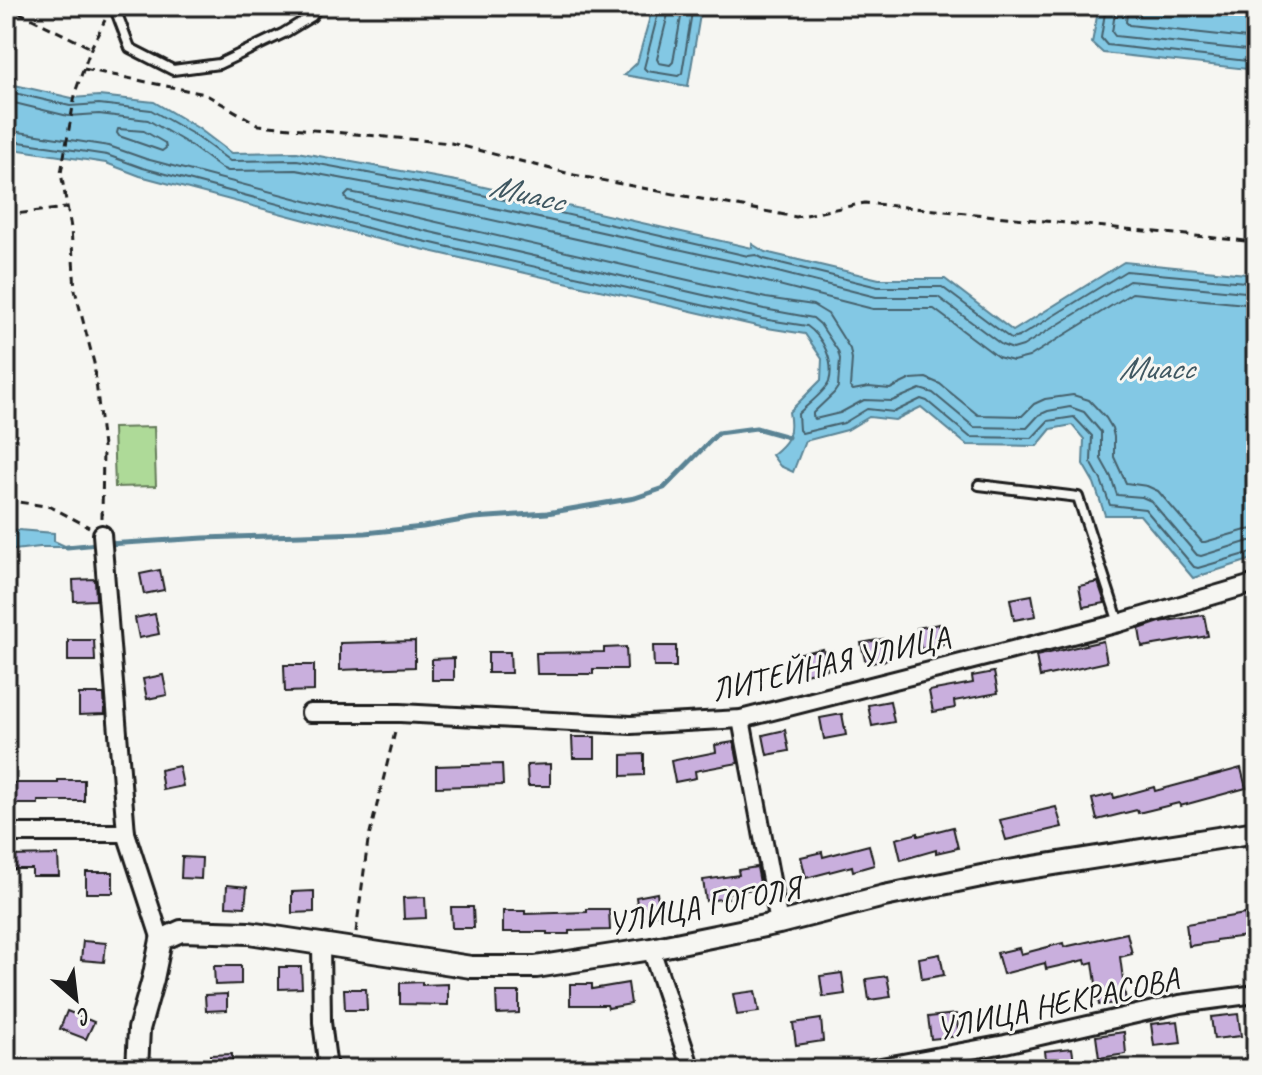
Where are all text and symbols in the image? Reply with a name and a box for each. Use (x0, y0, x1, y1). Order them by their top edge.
water label: Миасс (486, 163, 572, 223)
water label: Миасс (1119, 346, 1197, 389)
street label: ЛИТЕЙНАЯ УЛИЦА (707, 616, 954, 711)
street label: УЛИЦА ГОГОЛЯ (604, 866, 809, 944)
street label: УЛИЦА НЕКРАСОВА (932, 957, 1184, 1049)
north arrow (36, 959, 116, 1039)
text: С (71, 1001, 96, 1032)

